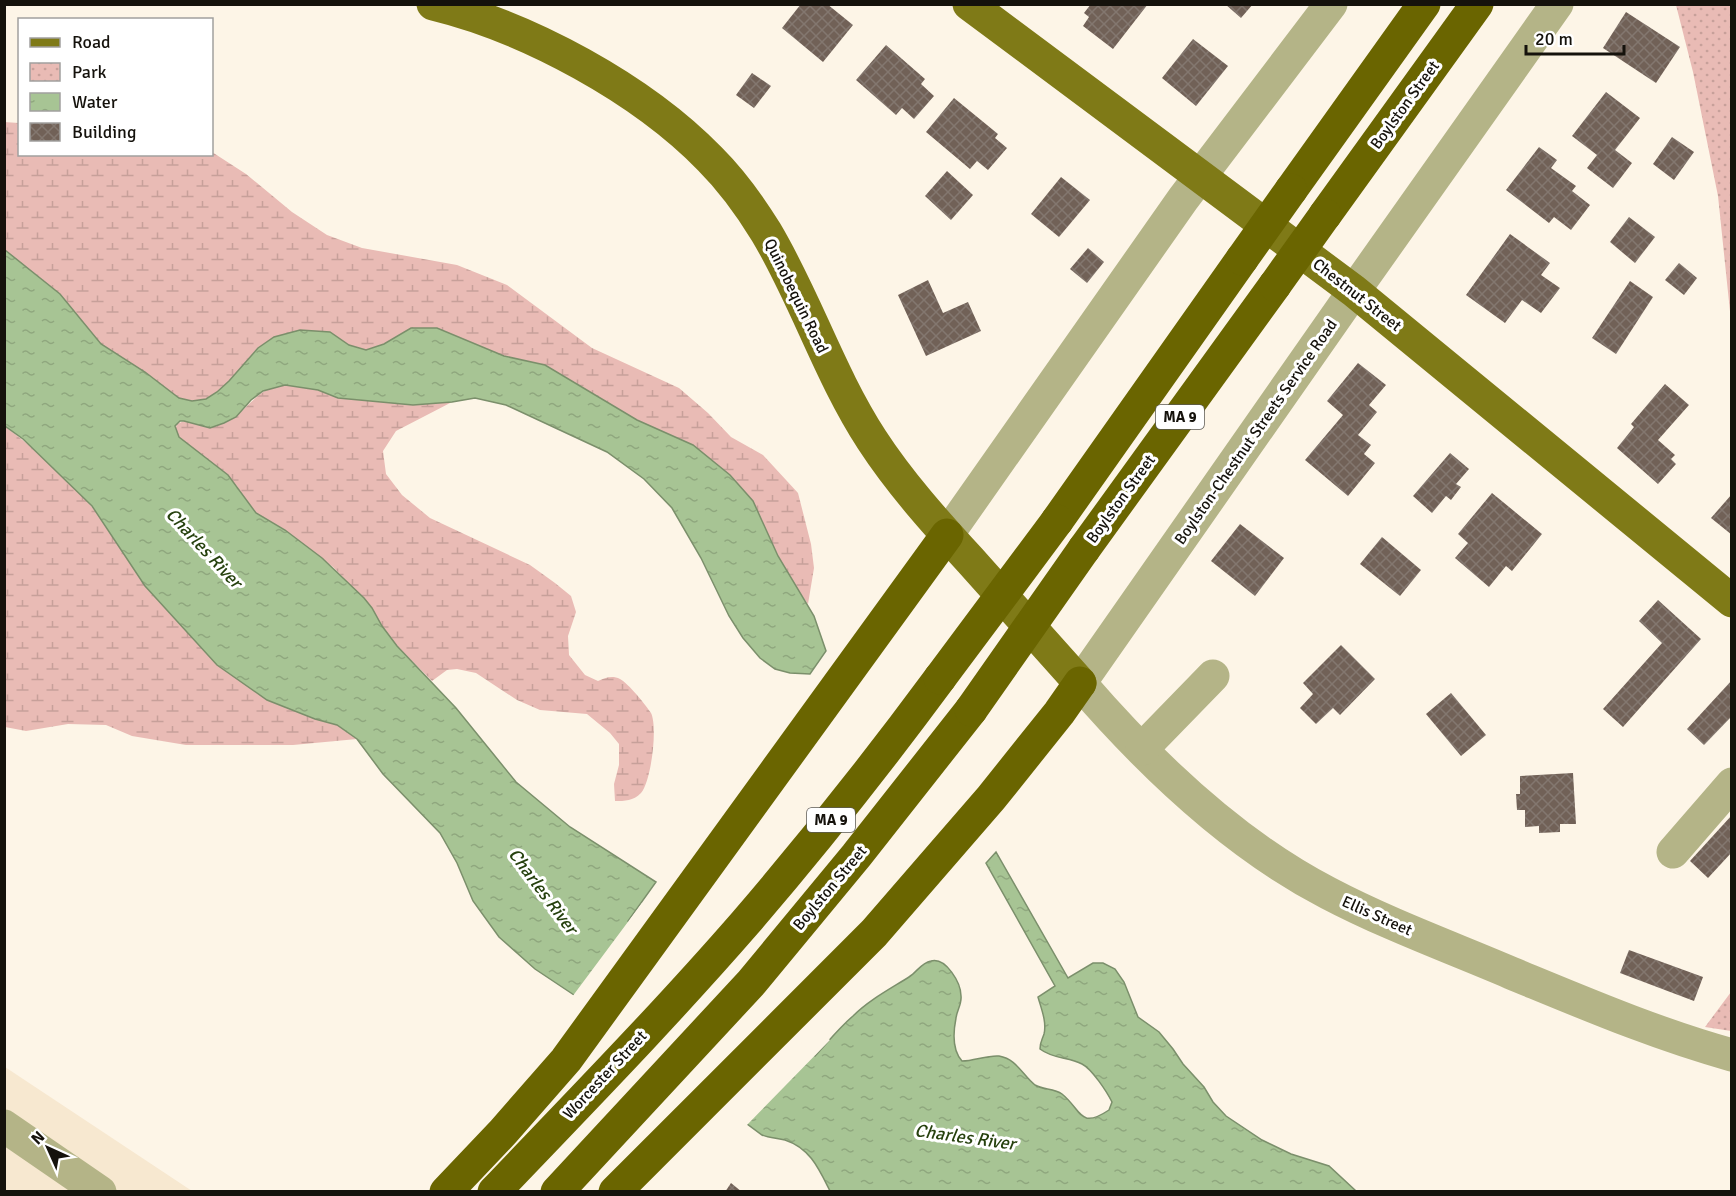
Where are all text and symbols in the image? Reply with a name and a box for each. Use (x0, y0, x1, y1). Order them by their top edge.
legend (18, 18, 213, 156)
scale bar (1526, 18, 1624, 56)
text: 20 m (1535, 28, 1573, 50)
text: Road (72, 31, 111, 53)
street label: Boylston Street (1366, 56, 1444, 153)
text: Park (72, 61, 107, 83)
text: Water (72, 91, 118, 113)
text: Building (72, 121, 136, 143)
street label: Quinobequin Road (760, 235, 832, 357)
street label: Chestnut Street (1309, 254, 1406, 336)
street label: Boylston-Chestnut Streets Service Road (1170, 315, 1342, 549)
road number: MA 9 (1156, 405, 1204, 429)
street label: Boylston Street (1082, 450, 1160, 547)
water label: Charles River (161, 503, 248, 594)
road number: MA 9 (807, 808, 855, 832)
street label: Boylston Street (789, 841, 872, 935)
water label: Charles River (504, 844, 584, 940)
street label: Ellis Street (1339, 892, 1416, 940)
street label: Worcester Street (559, 1026, 651, 1123)
north arrow (18, 1118, 78, 1178)
water label: Charles River (913, 1119, 1019, 1155)
text: N (27, 1127, 49, 1149)

